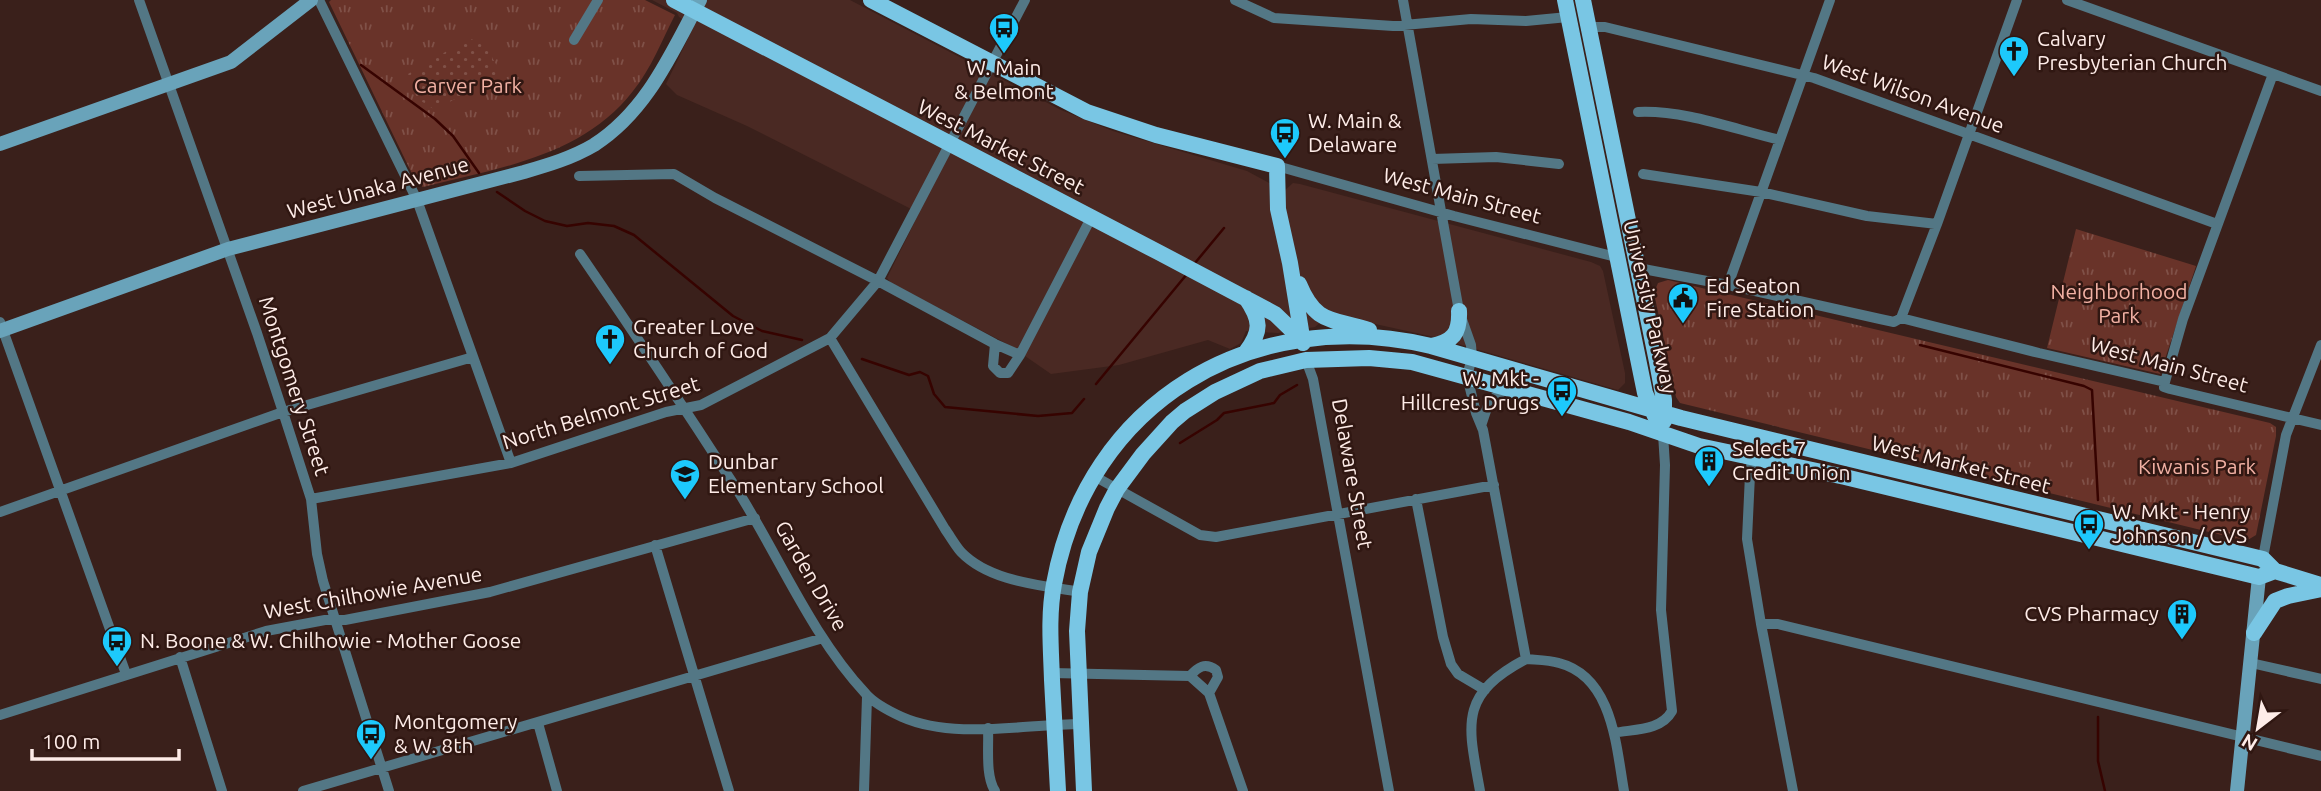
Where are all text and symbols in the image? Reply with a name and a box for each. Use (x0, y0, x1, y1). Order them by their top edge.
bus stop icon: W. Main & Belmont (987, 11, 1021, 55)
place label: Calvary Presbyterian Church (2037, 26, 2228, 74)
church icon: Calvary Presbyterian Church (1997, 34, 2031, 78)
street label: West Wilson Avenue (1819, 49, 2008, 137)
place label: W. Main & Belmont (954, 55, 1054, 103)
park label: Carver Park (414, 73, 523, 97)
street label: West Market Street (914, 94, 1089, 198)
place label: W. Main & Delaware (1308, 108, 1402, 156)
bus stop icon: W. Main & Delaware (1268, 116, 1302, 160)
street label: West Unaka Avenue (284, 151, 471, 223)
street label: West Main Street (1381, 162, 1544, 228)
street label: University Parkway (1619, 218, 1683, 396)
place label: Ed Seaton Fire Station (1706, 273, 1814, 321)
park label: Neighborhood Park (2050, 279, 2188, 327)
public building icon: Ed Seaton Fire Station (1666, 281, 1700, 325)
street label: Montgomery Street (255, 293, 335, 478)
place label: Greater Love Church of God (633, 314, 768, 362)
church icon: Greater Love Church of God (593, 322, 627, 366)
street label: West Main Street (2088, 331, 2251, 397)
place label: W. Mkt - Hillcrest Drugs (1401, 366, 1539, 414)
street label: North Belmont Street (499, 371, 702, 453)
bus stop icon: W. Mkt - Hillcrest Drugs (1545, 374, 1579, 418)
street label: Delaware Street (1328, 397, 1378, 551)
street label: West Market Street (1869, 430, 2053, 498)
place label: Select 7 Credit Union (1732, 436, 1851, 484)
building icon: Select 7 Credit Union (1692, 444, 1726, 488)
place label: Dunbar Elementary School (708, 449, 884, 497)
park label: Kiwanis Park (2138, 454, 2256, 478)
school or university icon: Dunbar Elementary School (668, 457, 702, 501)
place label: W. Mkt - Henry Johnson / CVS (2112, 499, 2250, 547)
bus stop icon: W. Mkt - Henry Johnson / CVS (2072, 507, 2106, 551)
street label: Garden Drive (771, 516, 853, 635)
street label: West Chilhowie Avenue (262, 561, 484, 623)
building icon: CVS Pharmacy (2165, 597, 2199, 641)
place label: CVS Pharmacy (2024, 601, 2159, 625)
bus stop icon: N. Boone & W. Chilhowie - Mother Goose (100, 624, 134, 668)
place label: N. Boone & W. Chilhowie - Mother Goose (140, 628, 521, 652)
north arrow (2223, 693, 2293, 763)
place label: Montgomery & W. 8th (394, 709, 517, 757)
bus stop icon: Montgomery & W. 8th (354, 717, 388, 761)
scale bar (32, 718, 178, 762)
text: 100 m (42, 729, 100, 753)
text: N (2237, 729, 2261, 756)

